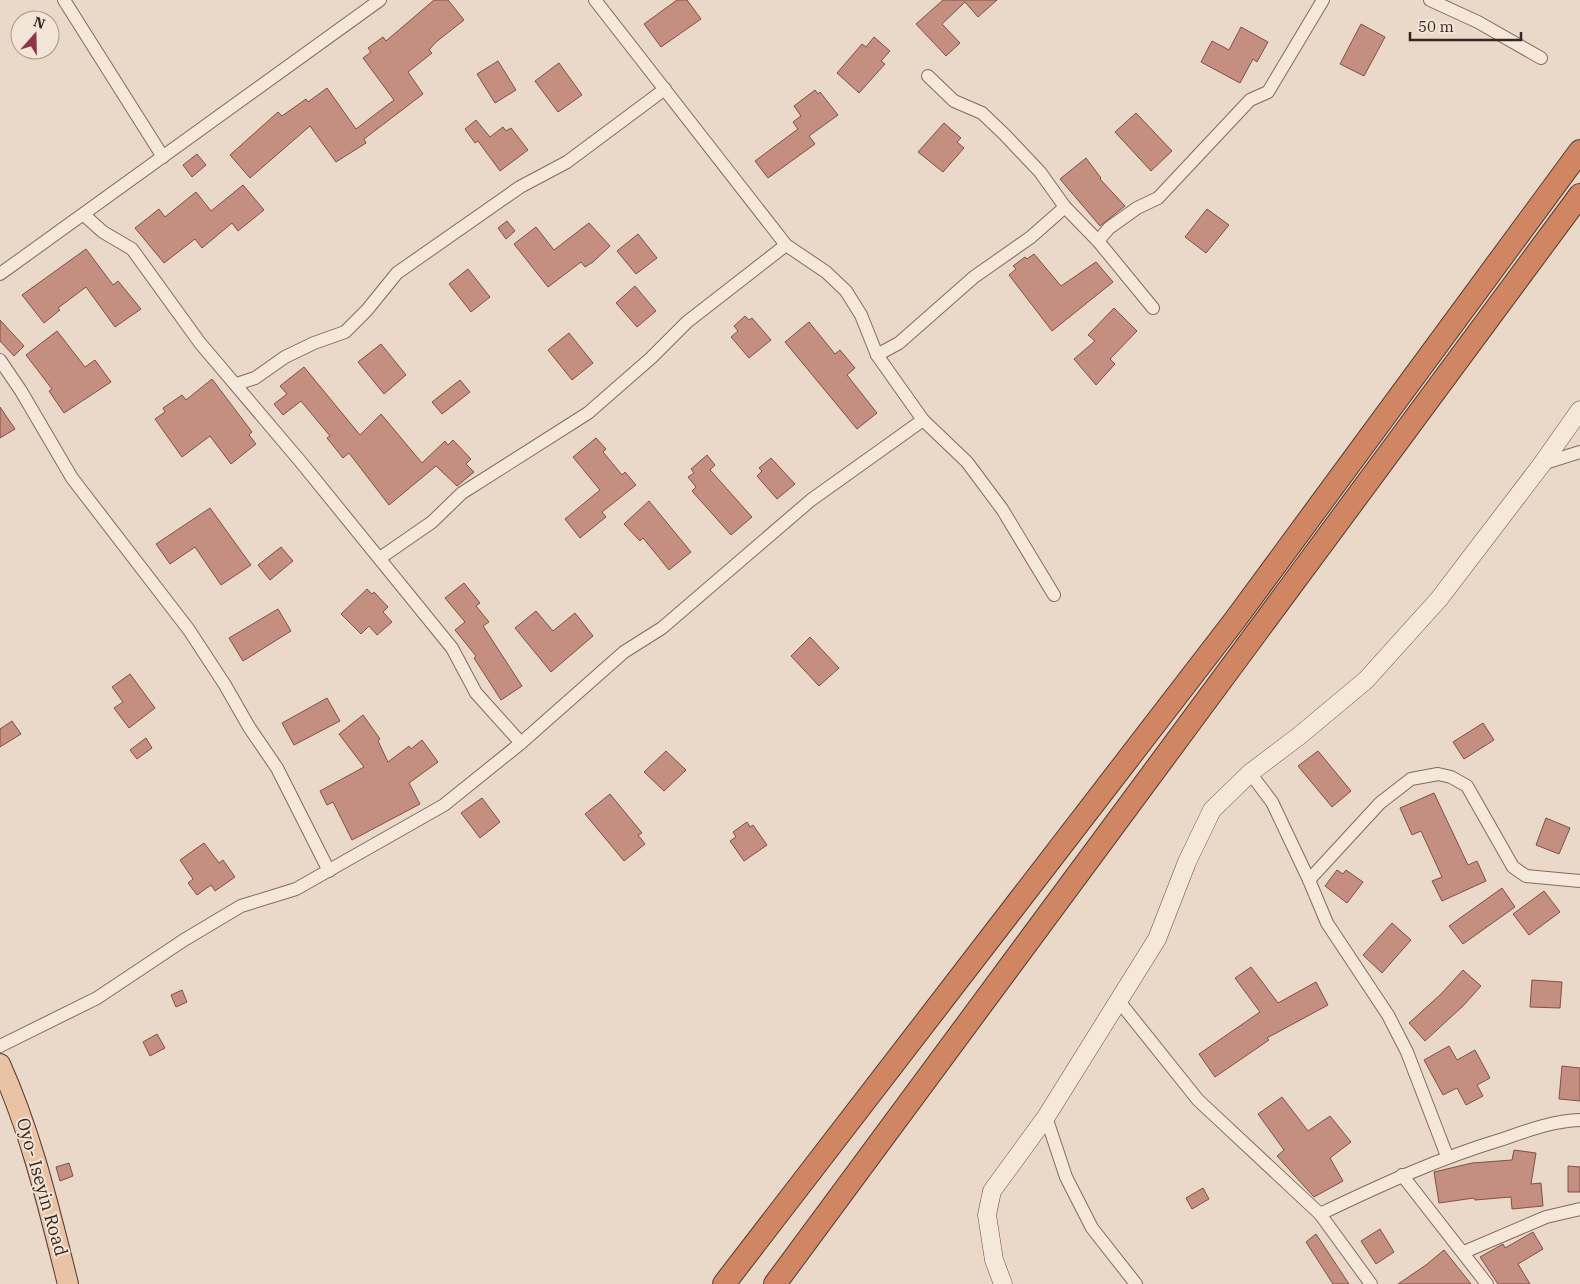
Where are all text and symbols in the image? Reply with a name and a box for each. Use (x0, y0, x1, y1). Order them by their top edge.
north arrow (10, 10, 60, 60)
scale bar (1410, 10, 1521, 42)
text: N (31, 12, 48, 33)
text: 50 m (1418, 17, 1454, 36)
street label: Oyo- Iseyin Road (12, 1115, 73, 1259)

